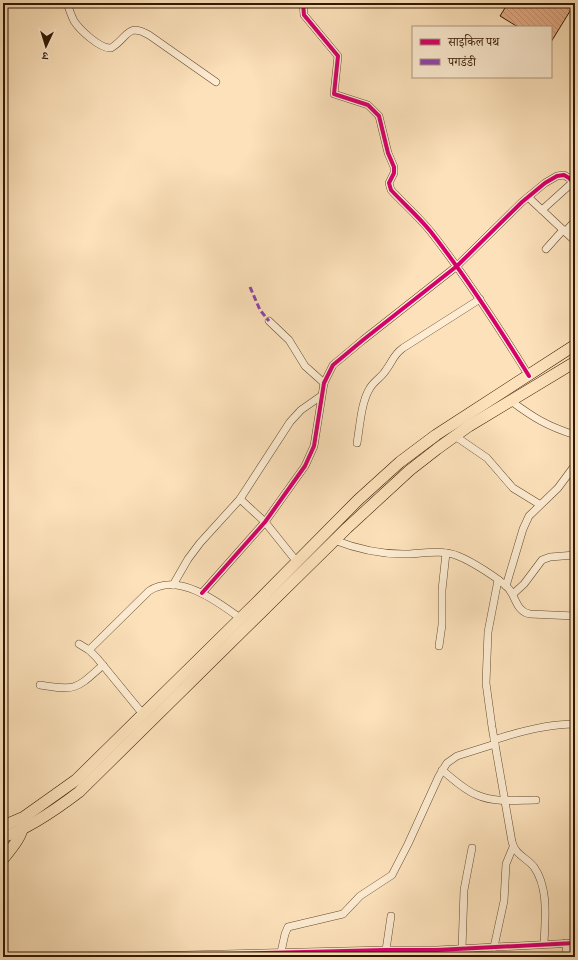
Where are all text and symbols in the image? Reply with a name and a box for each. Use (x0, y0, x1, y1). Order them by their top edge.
north arrow (26, 26, 66, 66)
legend (412, 26, 552, 78)
text: साइकिल पथ (447, 34, 500, 50)
text: उ (41, 49, 50, 63)
text: पगडंडी (447, 54, 477, 70)

